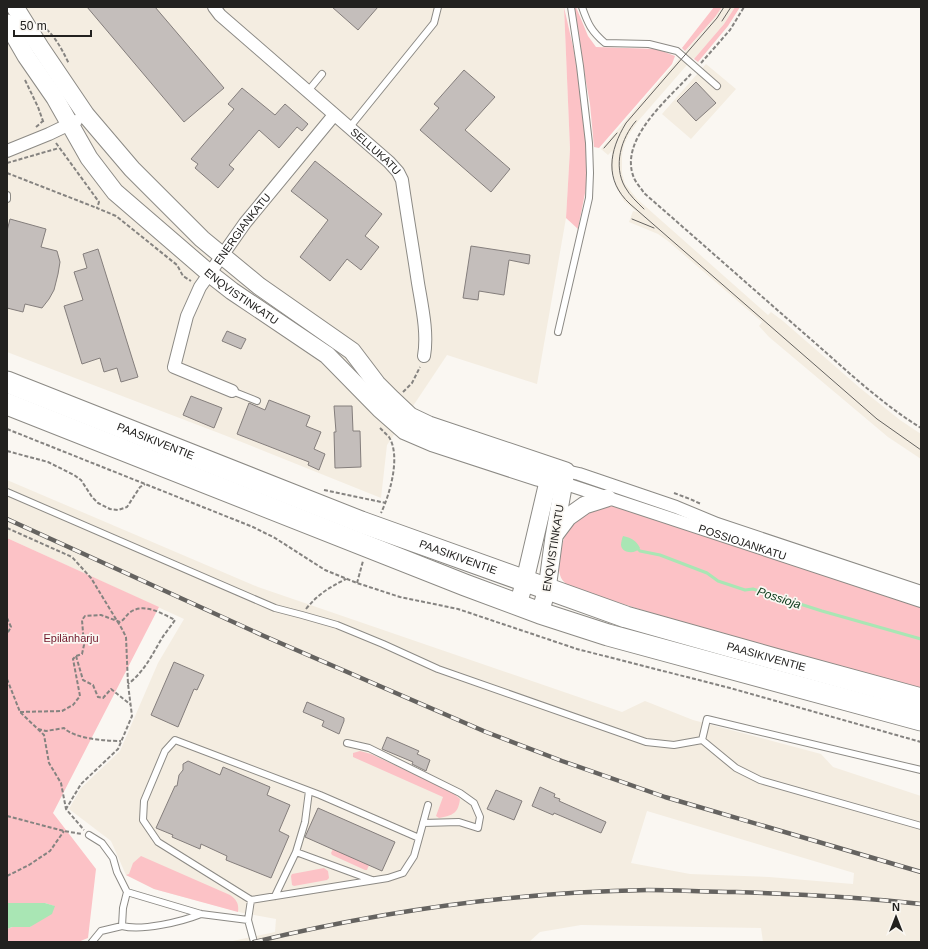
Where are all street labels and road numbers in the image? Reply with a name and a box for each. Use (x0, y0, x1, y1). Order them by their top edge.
street label: SELLUKATU (348, 126, 403, 177)
street label: ENERGIANKATU (212, 191, 273, 267)
street label: ENQVISTINKATU (202, 266, 281, 327)
street label: PAASIKIVENTIE (116, 420, 196, 461)
street label: ENQVISTINKATU (540, 504, 566, 592)
street label: POSSIOJANKATU (697, 522, 788, 562)
street label: PAASIKIVENTIE (418, 537, 499, 576)
street label: PAASIKIVENTIE (725, 640, 807, 673)

